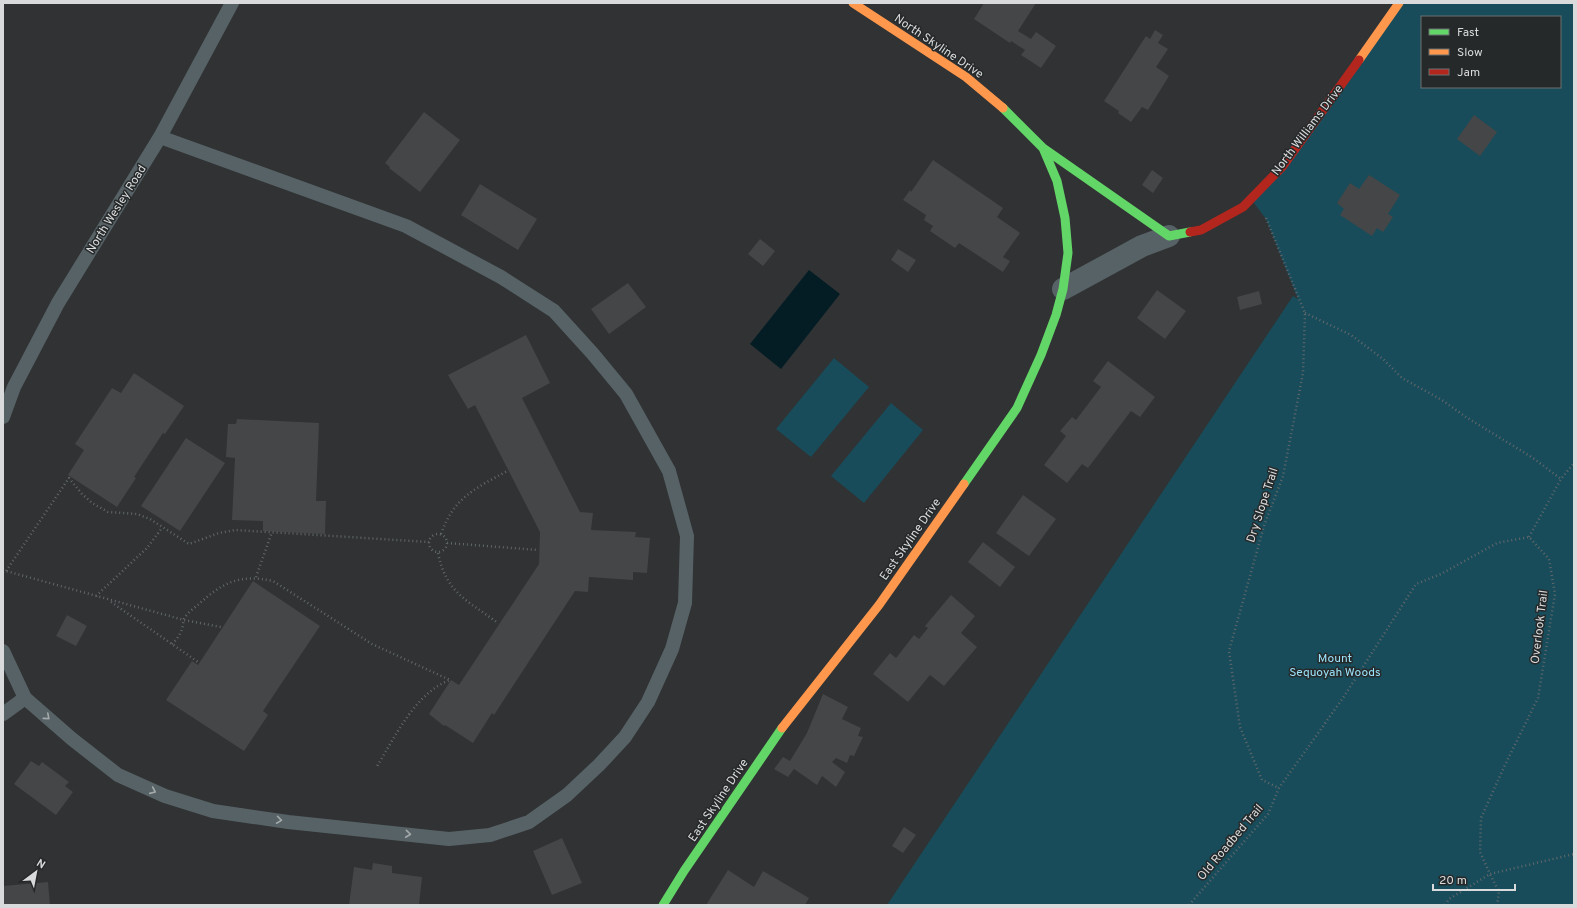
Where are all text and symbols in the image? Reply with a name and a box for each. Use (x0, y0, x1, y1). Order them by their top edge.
street label: North Skyline Drive (891, 11, 986, 83)
legend (1421, 16, 1561, 88)
text: Fast (1457, 25, 1479, 41)
text: Slow (1457, 45, 1483, 61)
text: Jam (1457, 65, 1480, 81)
street label: North Williams Drive (1268, 82, 1347, 179)
street label: North Wesley Road (83, 162, 151, 257)
street label: Dry Slope Trail (1243, 466, 1283, 545)
street label: East Skyline Drive (876, 495, 945, 584)
street label: Overlook Trail (1528, 589, 1552, 665)
park label: Mount Sequoyah Woods (1289, 651, 1381, 681)
one-way arrow (42, 712, 49, 719)
street label: East Skyline Drive (685, 756, 753, 845)
one-way arrow (148, 786, 156, 794)
street label: Old Roadbed Trail (1194, 801, 1267, 884)
one-way arrow (276, 815, 282, 824)
one-way arrow (405, 830, 411, 839)
north arrow (16, 852, 56, 892)
text: N (34, 856, 48, 872)
scale bar (1433, 866, 1515, 892)
text: 20 m (1439, 873, 1467, 889)

